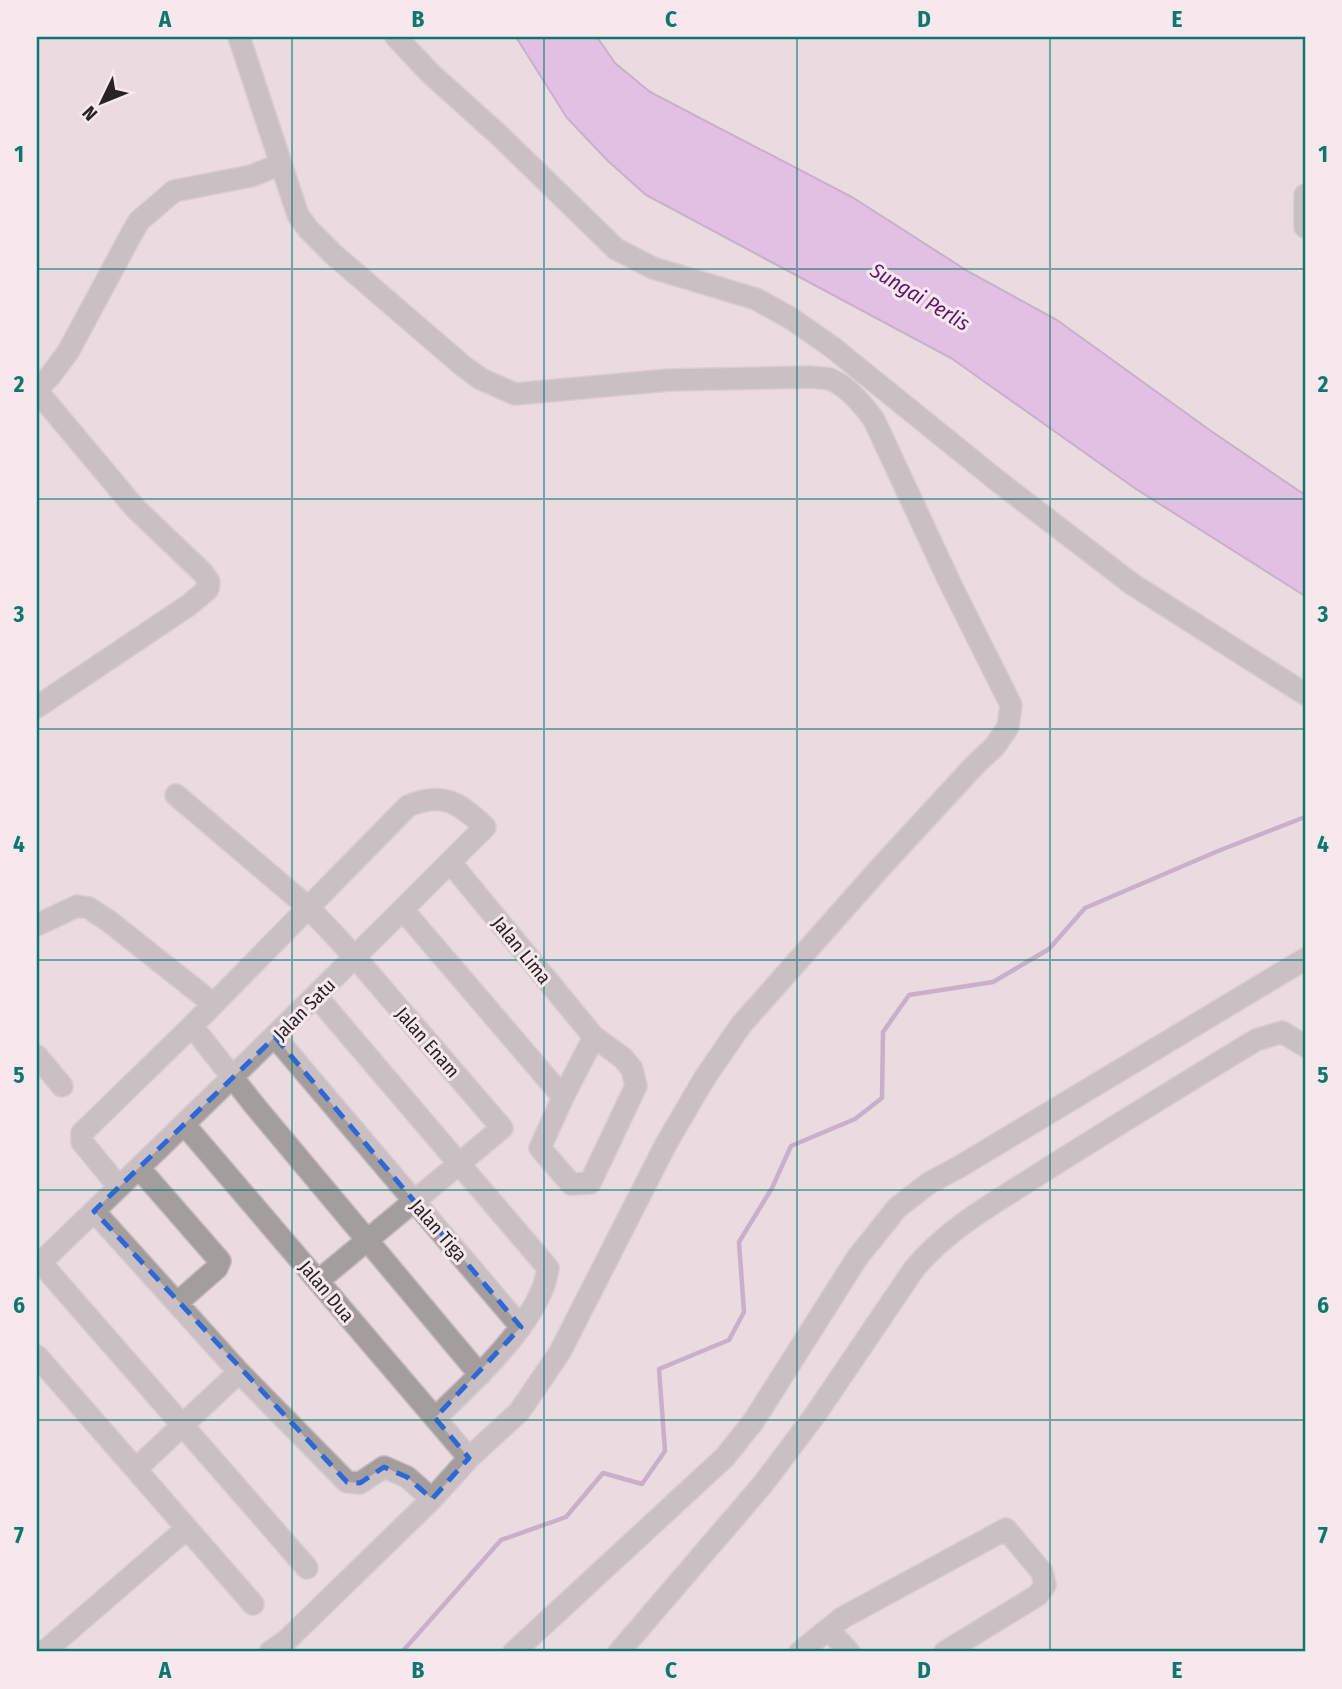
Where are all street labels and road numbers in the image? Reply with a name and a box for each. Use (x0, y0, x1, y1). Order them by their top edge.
street label: Jalan Lima (487, 912, 556, 989)
street label: Jalan Satu (269, 974, 340, 1045)
street label: Jalan Enam (391, 1002, 464, 1082)
street label: Jalan Tiga (406, 1195, 472, 1266)
street label: Jalan Dua (294, 1256, 359, 1327)

